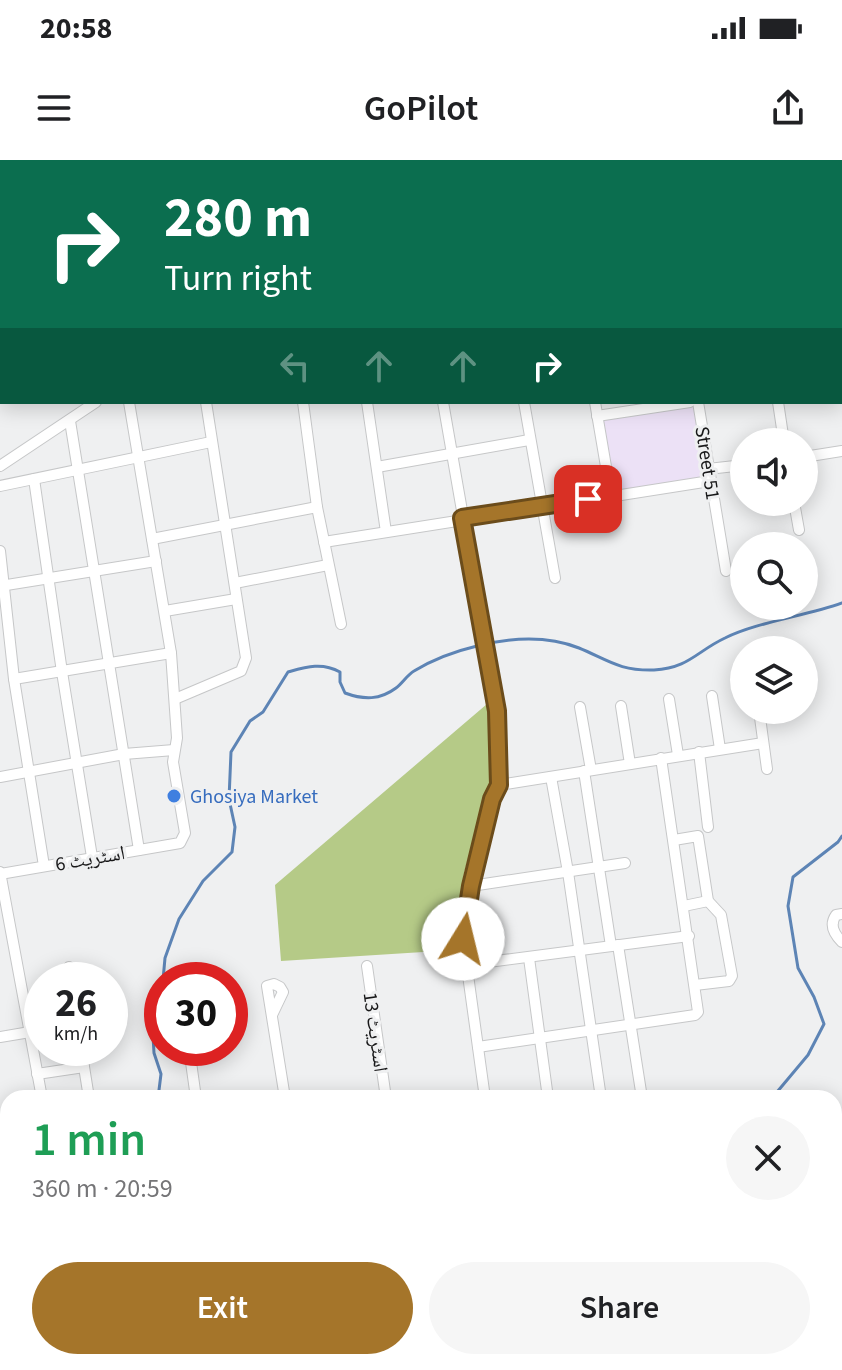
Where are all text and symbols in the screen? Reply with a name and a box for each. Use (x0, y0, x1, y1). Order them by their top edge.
text: 20:58 (40, 7, 112, 50)
text: GoPilot (364, 83, 478, 134)
icon: menu (32, 86, 76, 130)
icon: share (766, 86, 810, 130)
text: 280 m (164, 179, 312, 258)
icon: right (32, 192, 136, 296)
text: Turn right (164, 253, 312, 304)
icon: left (273, 344, 317, 388)
icon: ahead (357, 344, 401, 388)
icon: ahead (441, 344, 485, 388)
icon: right (525, 344, 569, 388)
street label: Street 51 (687, 424, 727, 502)
map controls (730, 428, 818, 724)
button: sound (730, 428, 818, 516)
pin (554, 465, 622, 533)
icon: arrive (566, 477, 610, 521)
button: search (730, 532, 818, 620)
button: layers (730, 636, 818, 724)
place label: Ghosiya Market (190, 783, 318, 811)
marker: Ghosiya Market (165, 787, 183, 805)
street label: اسٹریٹ 6 (53, 839, 127, 879)
position arrow (421, 897, 505, 981)
speed limit sign: 30 (144, 962, 248, 1066)
text: 26 (55, 975, 97, 1032)
street label: اسٹریٹ 13 (356, 990, 394, 1074)
text: km/h (54, 1020, 98, 1048)
text: 1 min (32, 1106, 146, 1174)
button: close (726, 1116, 810, 1200)
text: 360 m · 20:59 (32, 1170, 173, 1207)
button: Exit (32, 1262, 413, 1354)
button: Share (429, 1262, 810, 1354)

